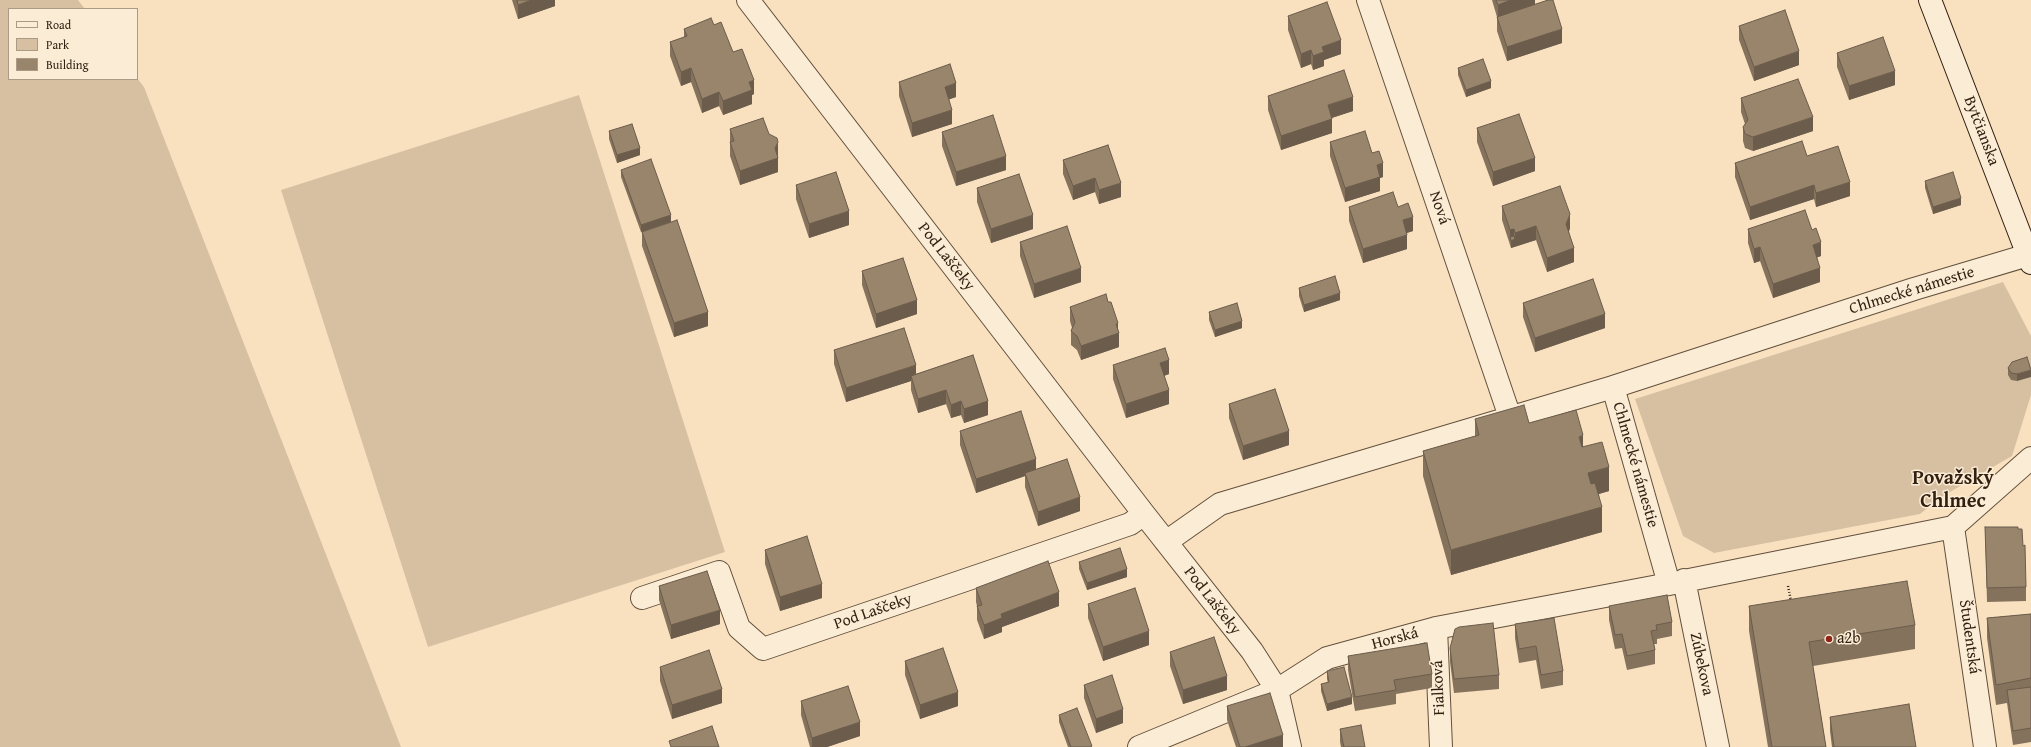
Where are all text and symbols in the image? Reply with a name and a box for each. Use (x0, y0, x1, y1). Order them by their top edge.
legend (8, 8, 138, 80)
text: Road (46, 16, 71, 33)
text: Park (46, 36, 69, 53)
text: Building (46, 56, 89, 73)
street label: Bytčianska (1959, 94, 2003, 168)
street label: Nová (1424, 189, 1454, 227)
street label: Pod Laščeky (913, 219, 979, 295)
street label: Chlmecké námestie (1847, 263, 1977, 319)
street label: Chlmecké námestie (1608, 400, 1662, 530)
district label: Považský Chlmec (1912, 467, 1994, 514)
street label: Pod Laščeky (1179, 563, 1245, 639)
street label: Pod Laščeky (831, 590, 915, 634)
street label: Študentská (1954, 599, 1984, 675)
street label: Horská (1370, 624, 1420, 654)
place label: a2b (1837, 629, 1861, 649)
street label: Zúbekova (1685, 631, 1717, 697)
marker: a2b (1824, 634, 1834, 644)
street label: Fialková (1428, 660, 1450, 716)

